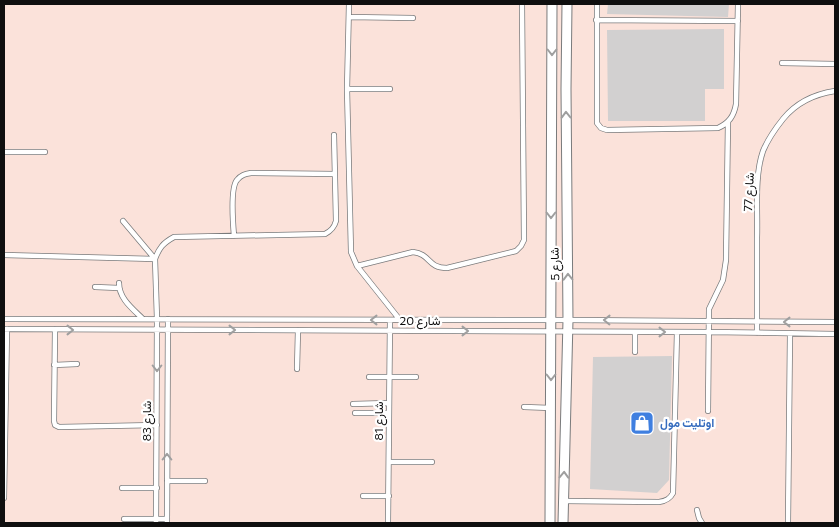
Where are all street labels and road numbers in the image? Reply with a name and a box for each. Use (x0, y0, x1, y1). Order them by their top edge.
street label: شارع 77 (740, 172, 759, 212)
street label: شارع 5 (547, 247, 564, 281)
street label: شارع 20 (400, 313, 440, 330)
street label: شارع 83 (139, 401, 156, 441)
street label: شارع 81 (371, 402, 388, 440)

